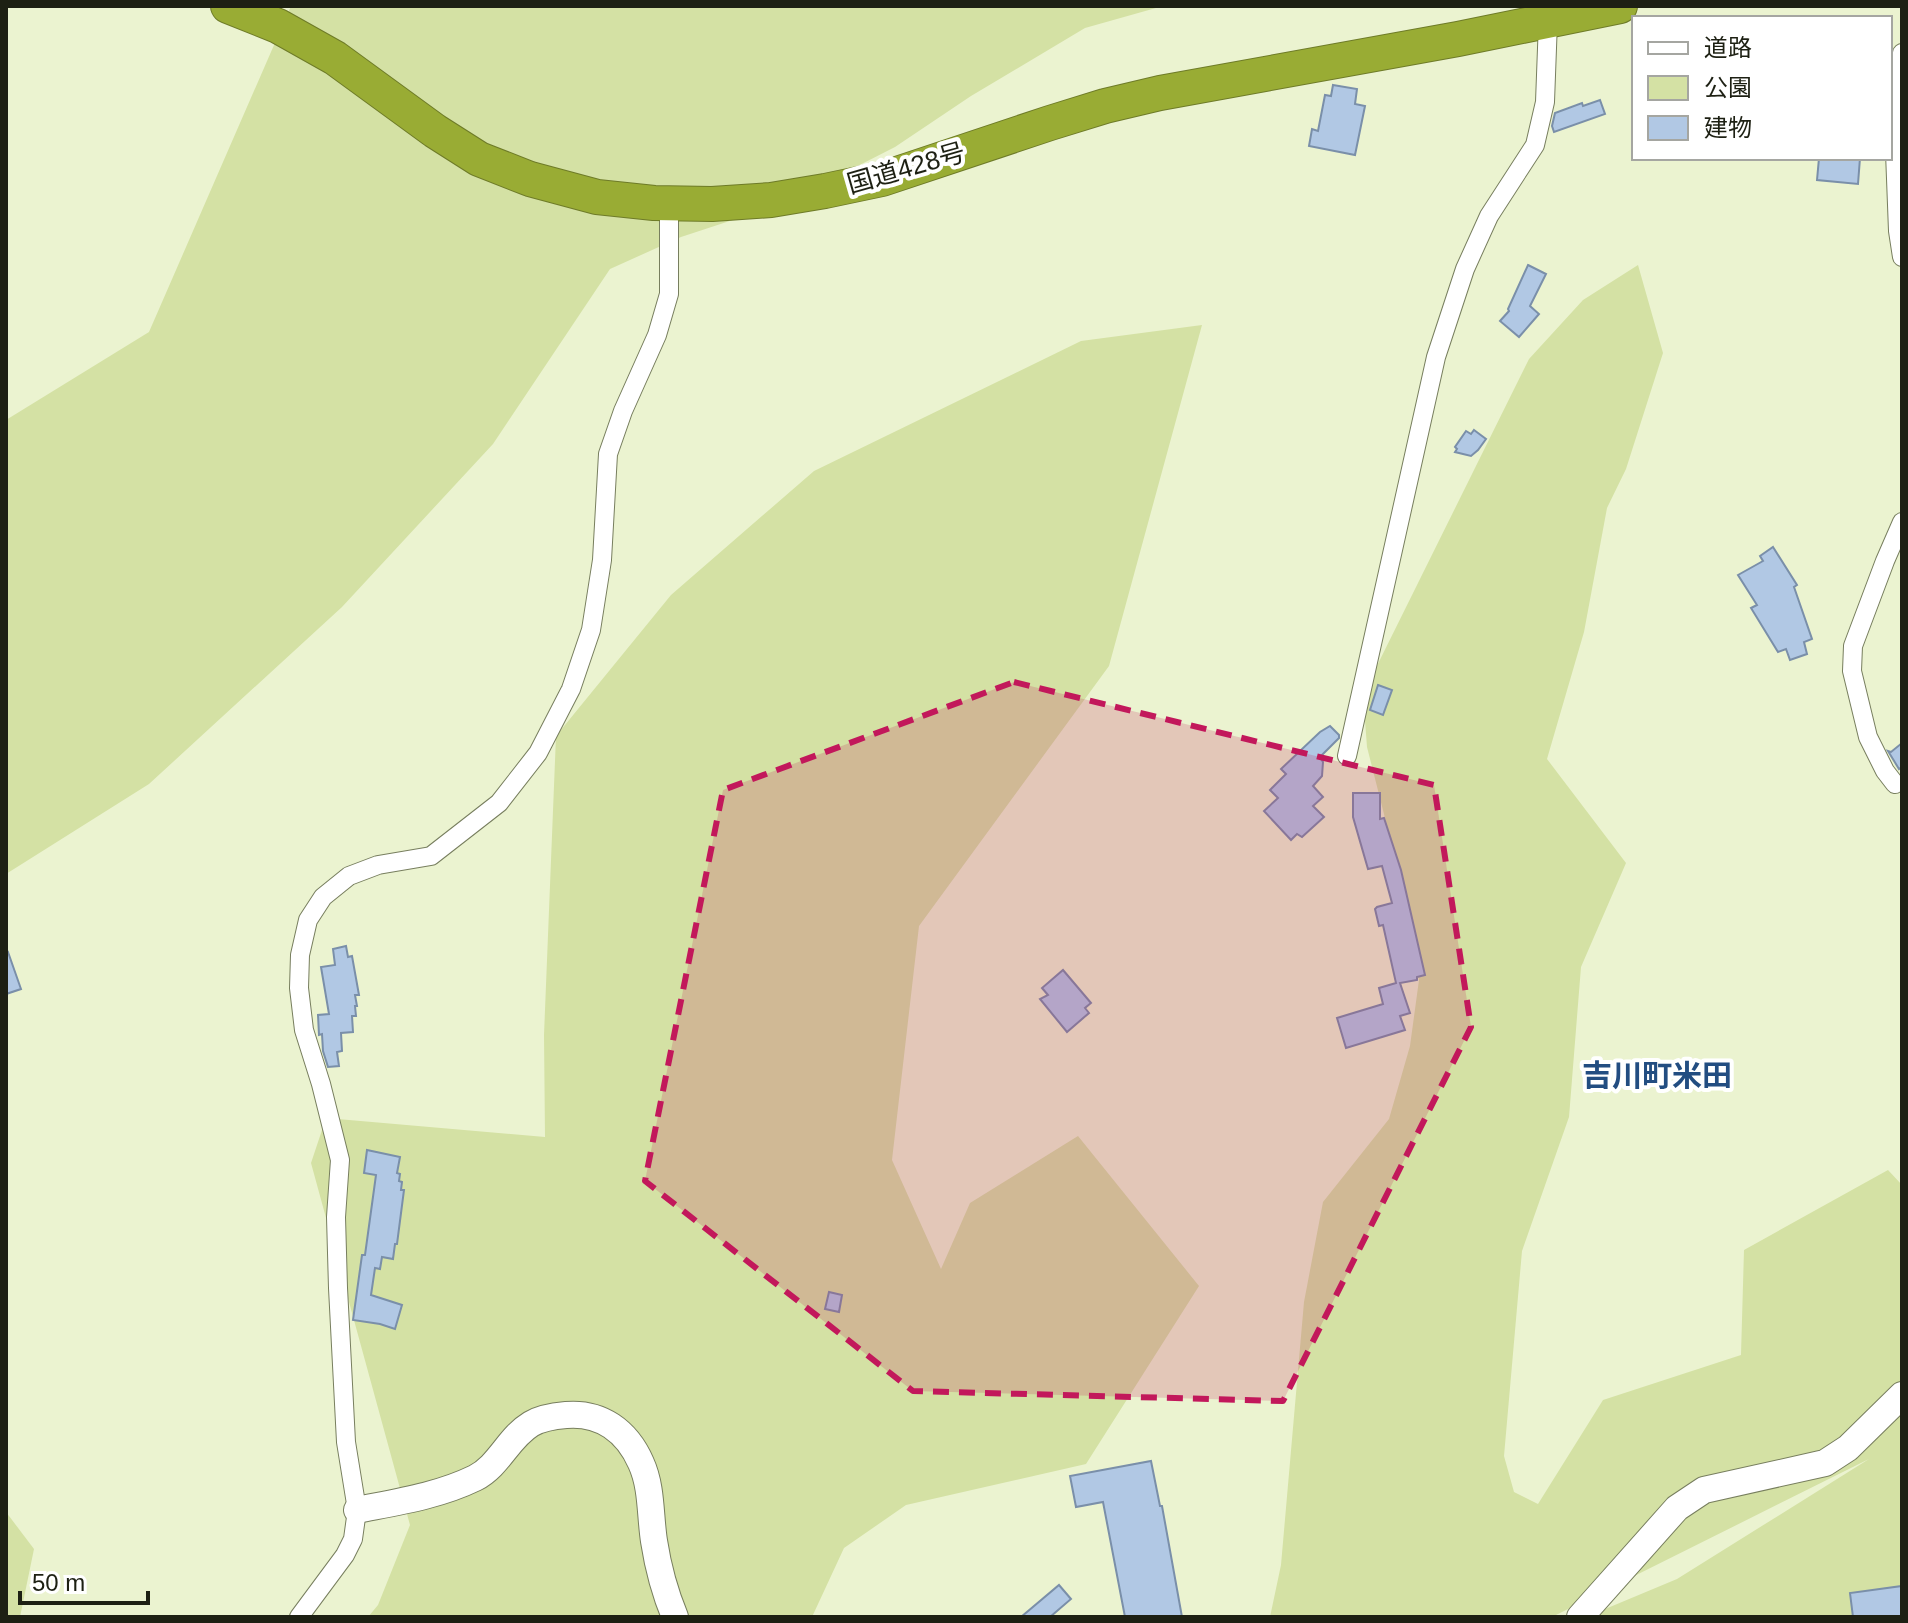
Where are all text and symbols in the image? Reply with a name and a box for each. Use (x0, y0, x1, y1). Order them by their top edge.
legend (1632, 16, 1892, 160)
text: 道路 (1704, 34, 1752, 61)
text: 公園 (1704, 74, 1752, 101)
text: 建物 (1704, 114, 1752, 141)
street label: 国道428号 (844, 137, 968, 199)
district label: 吉川町米田 (1582, 1059, 1732, 1092)
scale bar (20, 1555, 148, 1605)
text: 50 m (32, 1569, 85, 1596)

